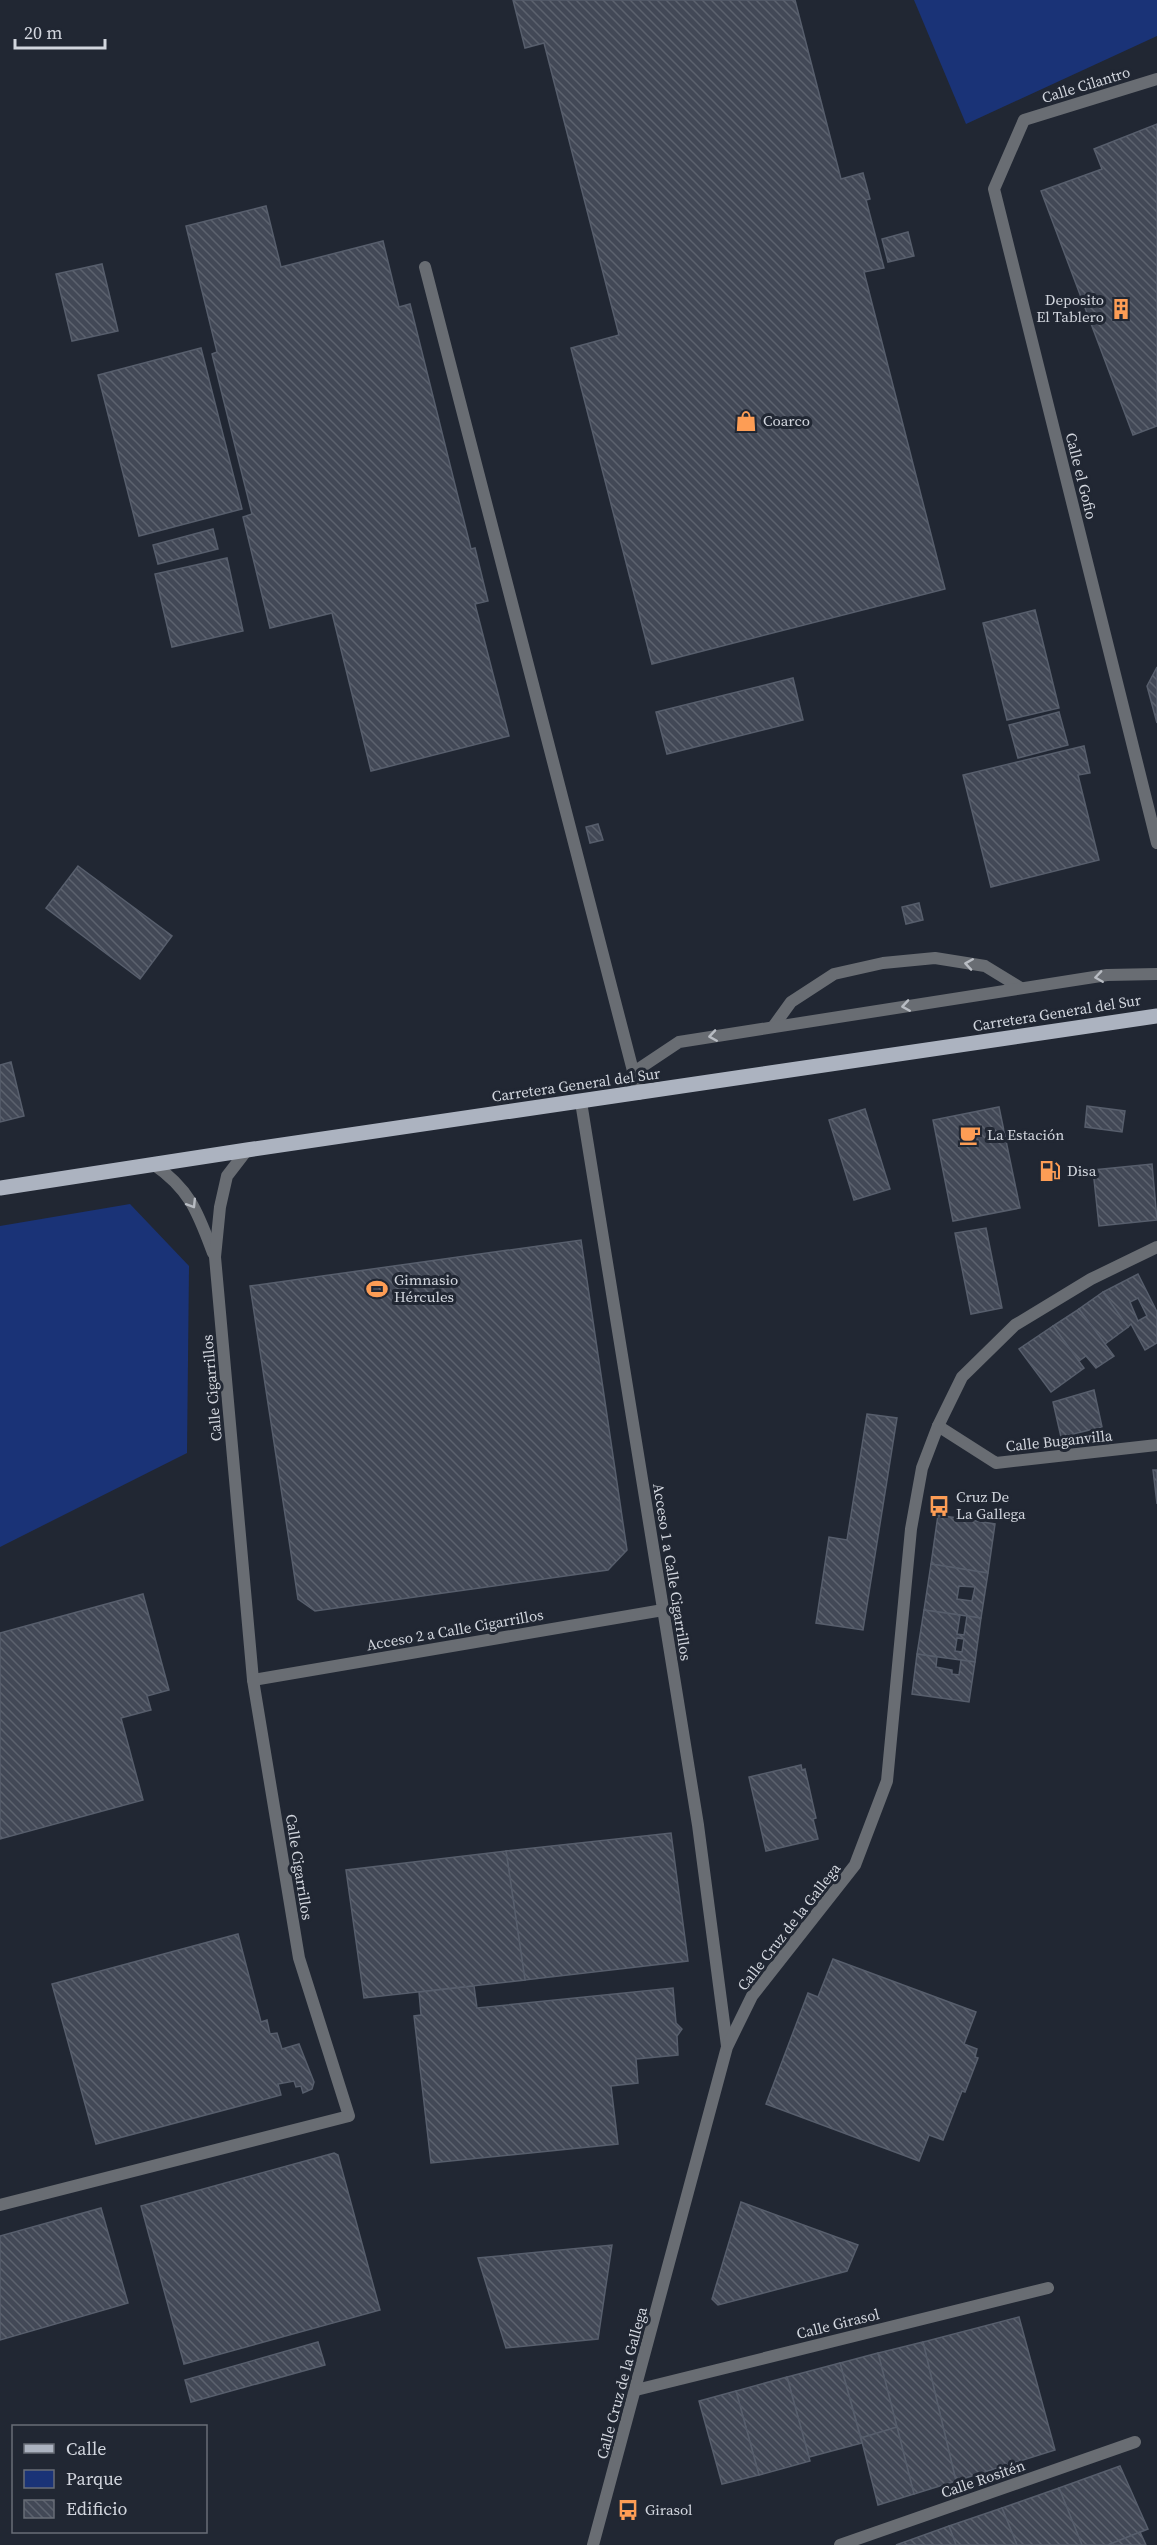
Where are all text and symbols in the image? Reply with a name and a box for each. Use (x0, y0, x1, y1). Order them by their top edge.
scale bar (15, 12, 105, 50)
text: 20 m (24, 20, 62, 45)
street label: Calle Cilantro (1039, 61, 1133, 108)
place label: Deposito El Tablero (1036, 289, 1104, 327)
building icon: Deposito El Tablero (1109, 297, 1133, 321)
shop icon: Coarco (734, 409, 758, 433)
place label: Coarco (763, 410, 810, 431)
street label: Calle el Gofio (1061, 430, 1102, 521)
one-way arrow (965, 958, 974, 970)
one-way arrow (1094, 970, 1103, 982)
street label: Carretera General del Sur (971, 989, 1143, 1036)
one-way arrow (901, 1000, 911, 1012)
one-way arrow (709, 1030, 718, 1042)
street label: Carretera General del Sur (490, 1062, 662, 1107)
cafe icon: La Estación (958, 1123, 982, 1147)
place label: La Estación (987, 1124, 1064, 1145)
fuel station icon: Disa (1038, 1159, 1062, 1183)
place label: Disa (1067, 1160, 1097, 1181)
one-way arrow (185, 1198, 196, 1209)
place label: Gimnasio Hércules (394, 1269, 458, 1307)
sports icon: Gimnasio Hércules (365, 1277, 389, 1301)
street label: Calle Cigarrillos (196, 1334, 227, 1442)
street label: Calle Buganvilla (1005, 1424, 1114, 1457)
street label: Acceso 1 a Calle Cigarrillos (648, 1482, 697, 1662)
place label: Cruz De La Gallega (956, 1486, 1026, 1524)
bus stop icon: Cruz De La Gallega (927, 1494, 951, 1518)
street label: Acceso 2 a Calle Cigarrillos (365, 1604, 545, 1655)
street label: Calle Cigarrillos (281, 1812, 318, 1921)
street label: Calle Cruz de la Gallega (732, 1858, 845, 1995)
street label: Calle Girasol (794, 2303, 882, 2344)
street label: Calle Cruz de la Gallega (591, 2304, 652, 2461)
legend (12, 2425, 207, 2533)
text: Calle (66, 2436, 106, 2461)
street label: Calle Rositén (938, 2454, 1028, 2503)
text: Parque (66, 2466, 123, 2491)
text: Edificio (66, 2496, 127, 2521)
bus stop icon: Girasol (616, 2498, 640, 2522)
place label: Girasol (645, 2499, 693, 2520)

